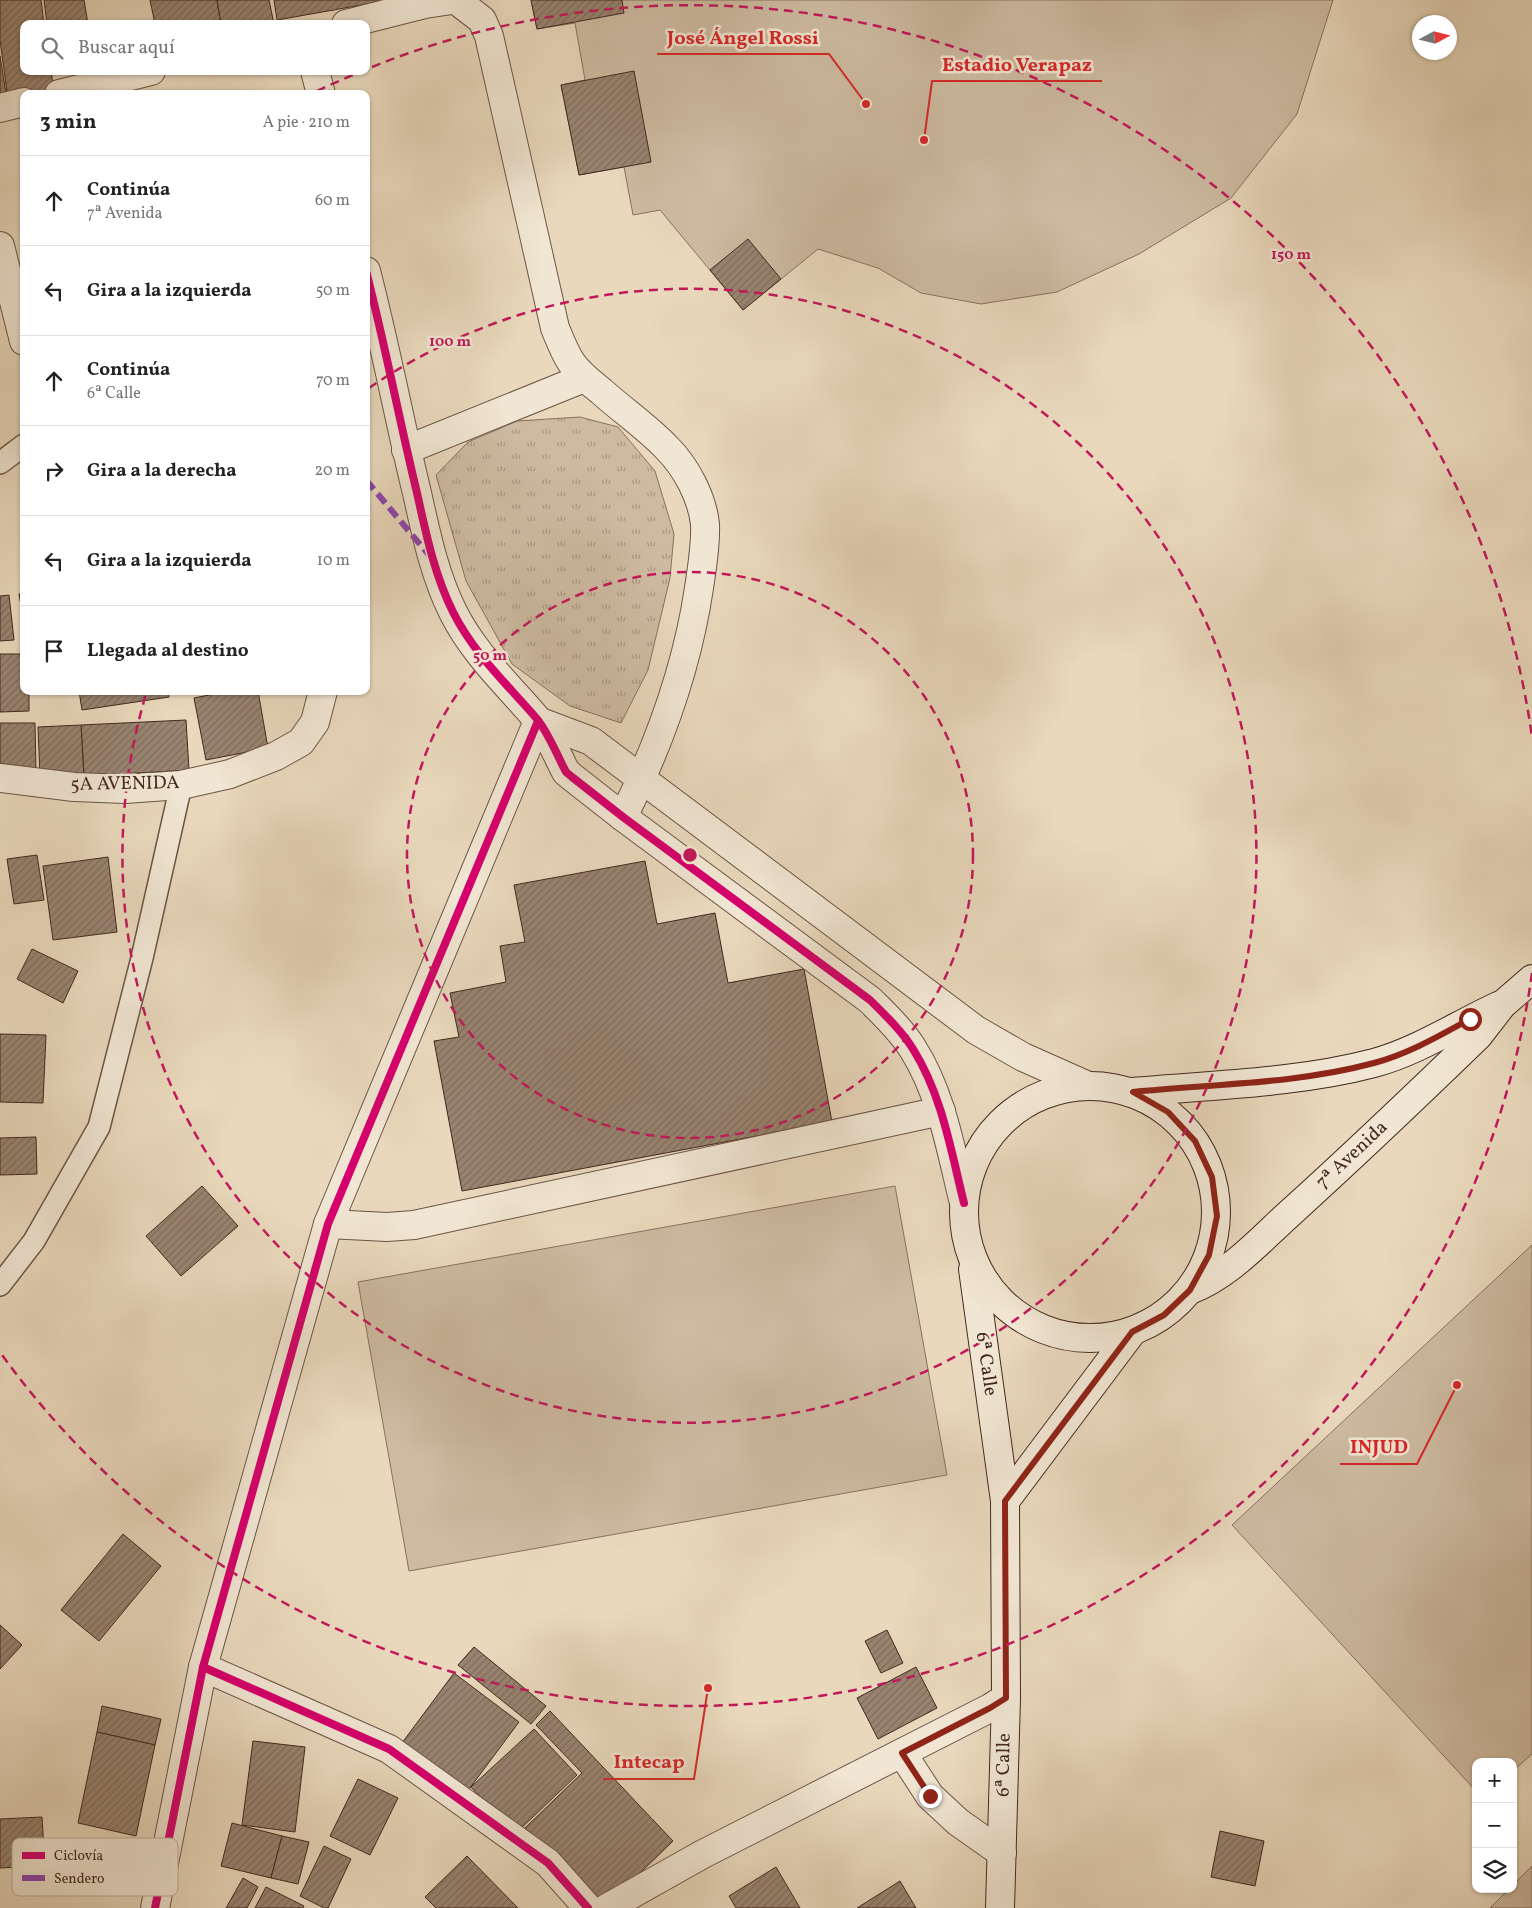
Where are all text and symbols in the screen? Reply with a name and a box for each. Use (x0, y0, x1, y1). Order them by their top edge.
north arrow (1412, 15, 1457, 60)
callout: José Ángel Rossi (657, 19, 829, 54)
search box (20, 20, 370, 75)
text: José Ángel Rossi (666, 25, 819, 53)
icon: search (38, 34, 66, 62)
text: Buscar aquí (78, 35, 175, 61)
callout: Estadio Verapaz (932, 46, 1102, 81)
text: Estadio Verapaz (942, 52, 1092, 80)
text: 3 min (40, 108, 96, 137)
text: A pie · 210 m (263, 112, 350, 134)
text: Continúa (87, 177, 170, 203)
icon: ahead (40, 187, 68, 215)
text: 60 m (315, 190, 350, 212)
text: 7ª Avenida (87, 203, 162, 225)
text: 150 m (1271, 245, 1311, 266)
icon: left (40, 277, 68, 305)
text: Gira a la izquierda (87, 278, 252, 304)
text: 50 m (316, 280, 350, 302)
text: 100 m (429, 332, 472, 353)
text: Continúa (87, 357, 170, 383)
icon: ahead (40, 367, 68, 395)
text: 70 m (316, 370, 350, 392)
text: 6ª Calle (87, 383, 141, 405)
icon: right (40, 457, 68, 485)
text: Gira a la derecha (87, 458, 237, 484)
text: 20 m (315, 460, 350, 482)
icon: left (40, 547, 68, 575)
text: Gira a la izquierda (87, 548, 252, 574)
text: 10 m (317, 550, 350, 572)
icon: arrive (40, 637, 68, 665)
text: Llegada al destino (87, 638, 249, 664)
text: 50 m (473, 646, 507, 667)
street label: 5A AVENIDA (70, 770, 180, 798)
centre of rings (681, 846, 699, 864)
route start (1459, 1008, 1482, 1031)
street label: 7ª Avenida (1310, 1115, 1394, 1195)
street label: 6ª Calle (969, 1331, 1003, 1397)
callout: INJUD (1340, 1429, 1417, 1464)
text: INJUD (1350, 1434, 1408, 1462)
street label: 6ª Calle (990, 1733, 1018, 1797)
callout: Intecap (603, 1744, 694, 1779)
text: Intecap (613, 1749, 685, 1777)
map controls (1472, 1758, 1517, 1893)
button: + (1472, 1758, 1517, 1803)
route end (919, 1785, 942, 1808)
button: − (1472, 1803, 1517, 1848)
legend (12, 1838, 178, 1896)
text: Ciclovía (54, 1847, 103, 1866)
button: layers (1472, 1848, 1517, 1893)
text: Sendero (54, 1870, 105, 1889)

